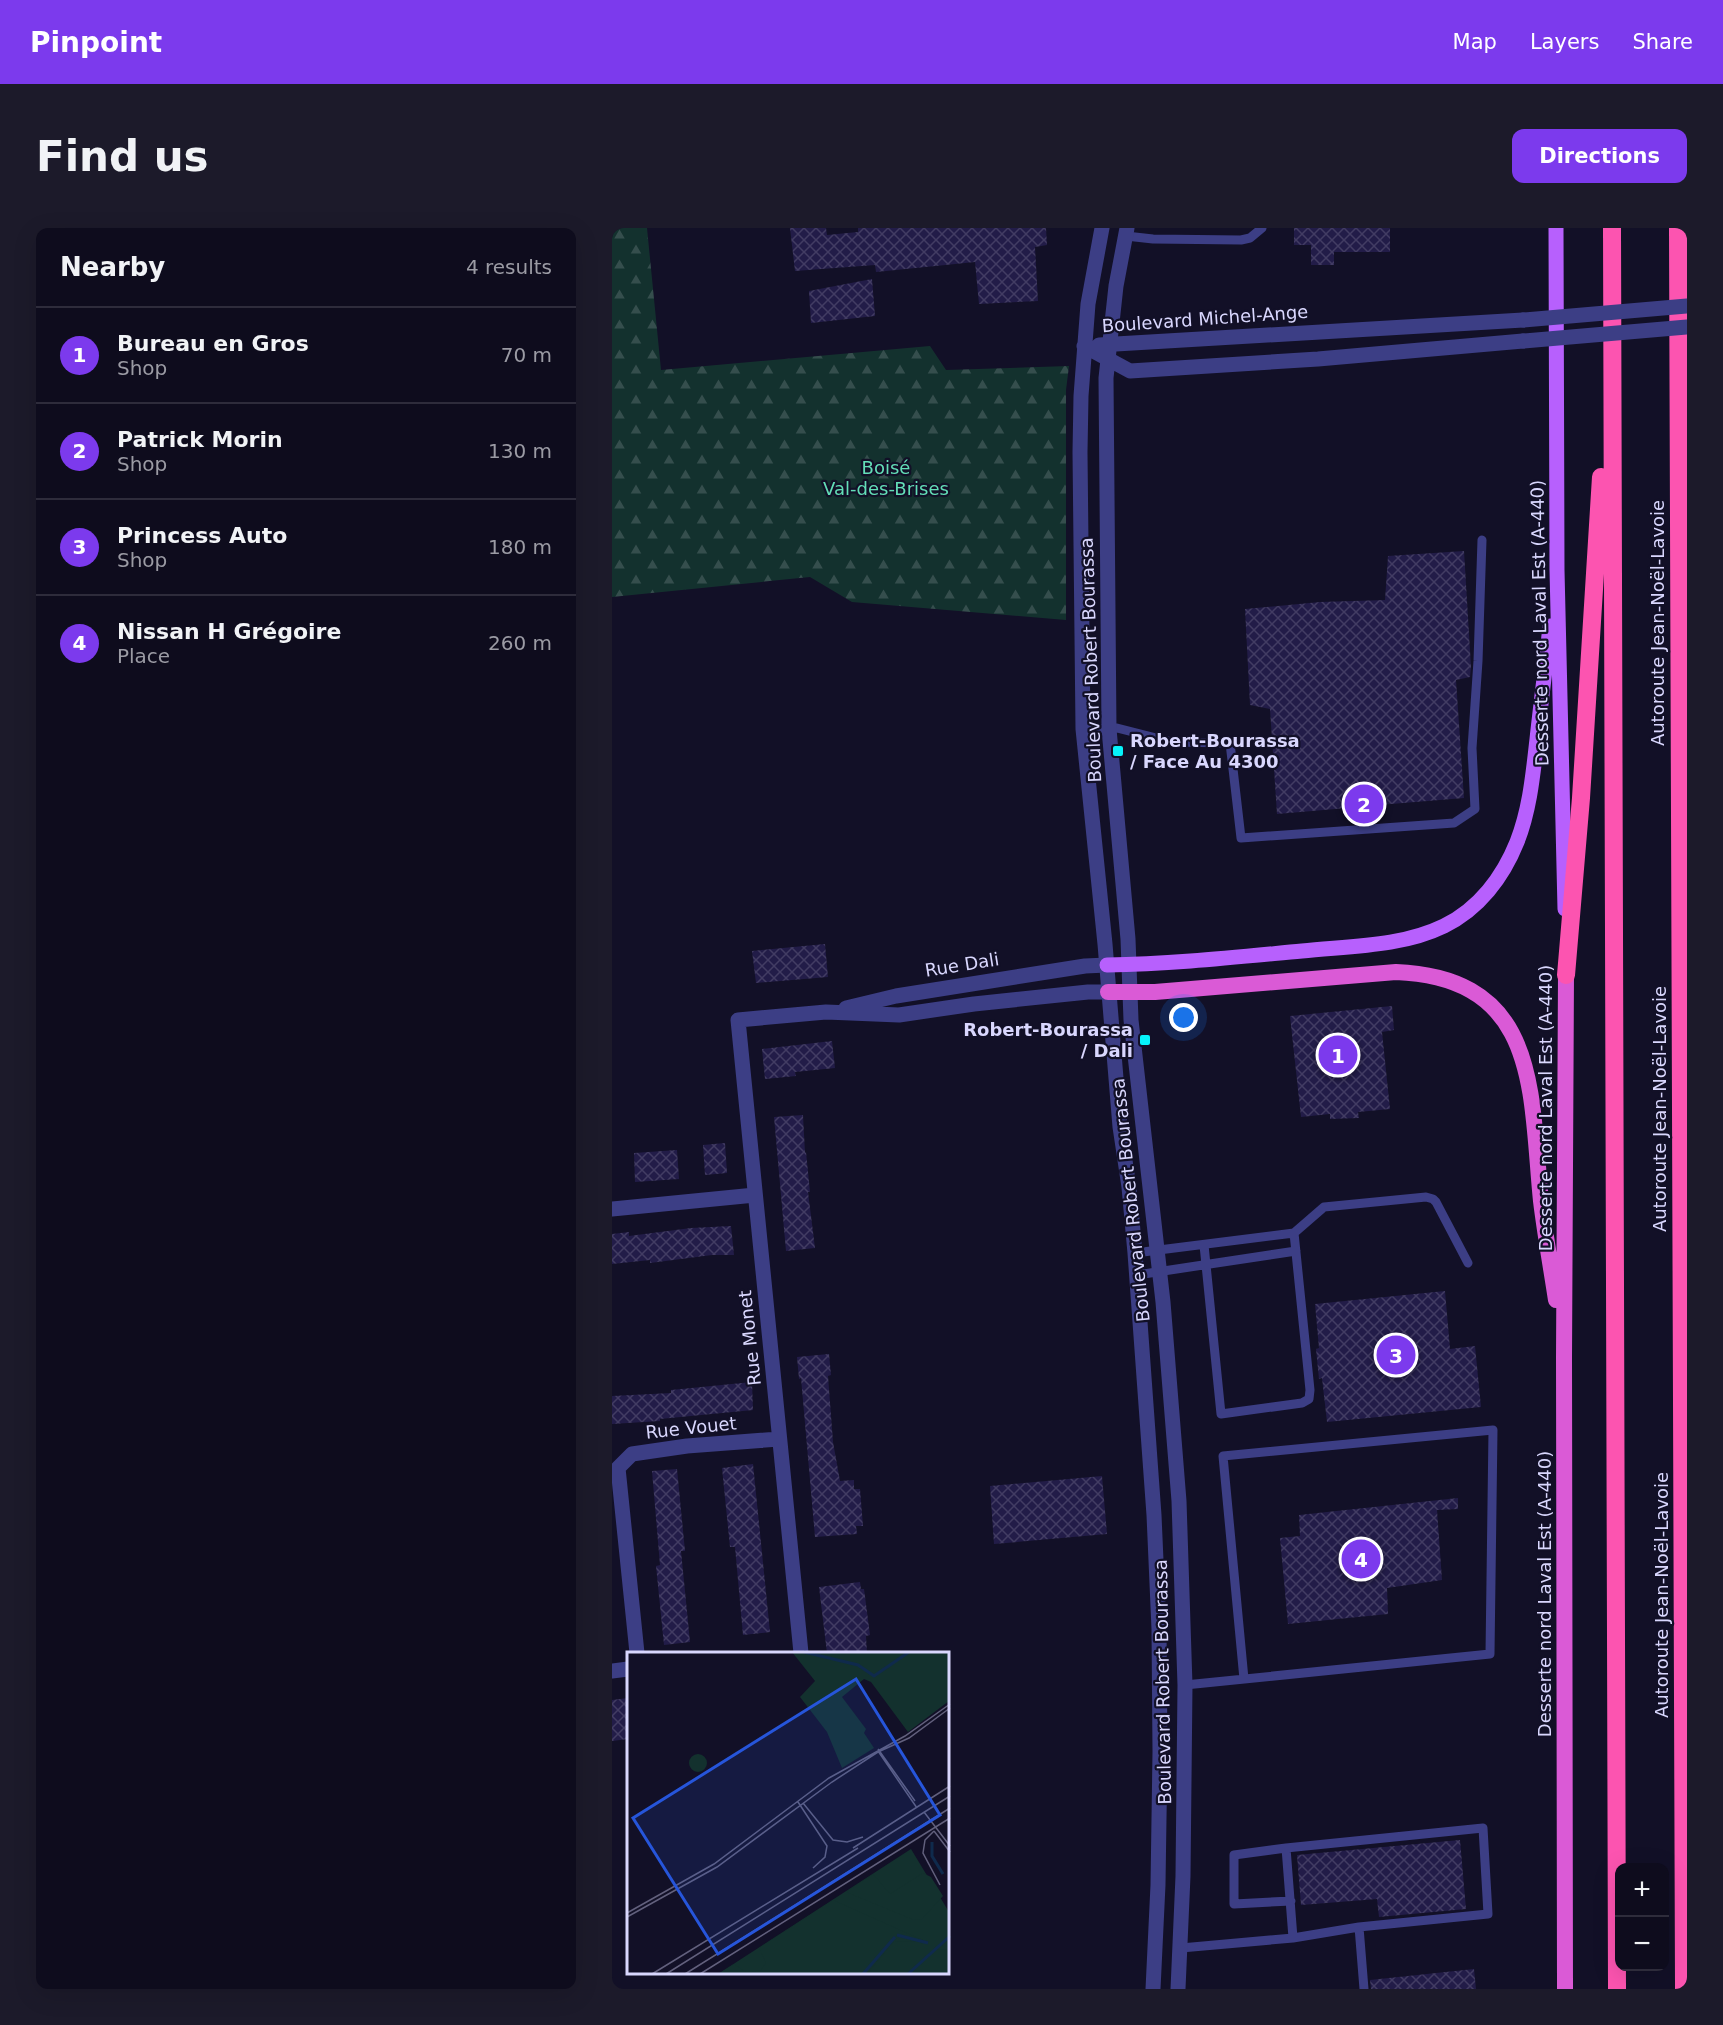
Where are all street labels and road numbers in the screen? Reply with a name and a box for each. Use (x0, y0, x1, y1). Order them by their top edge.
street label: Boulevard Michel-Ange (1101, 301, 1309, 336)
street label: Desserte nord Laval Est (A-440) (1527, 480, 1552, 766)
street label: Autoroute Jean-Noël-Lavoie (1647, 500, 1668, 746)
street label: Boulevard Robert Bourassa (1076, 537, 1105, 783)
street label: Rue Dali (923, 948, 1001, 981)
street label: Desserte nord Laval Est (A-440) (1535, 965, 1556, 1251)
street label: Autoroute Jean-Noël-Lavoie (1649, 986, 1670, 1232)
street label: Boulevard Robert Bourassa (1107, 1077, 1154, 1323)
street label: Rue Monet (734, 1289, 765, 1387)
street label: Rue Vouet (644, 1412, 737, 1443)
street label: Desserte nord Laval Est (A-440) (1534, 1451, 1555, 1737)
street label: Autoroute Jean-Noël-Lavoie (1651, 1472, 1672, 1718)
street label: Boulevard Robert Bourassa (1150, 1559, 1175, 1805)

